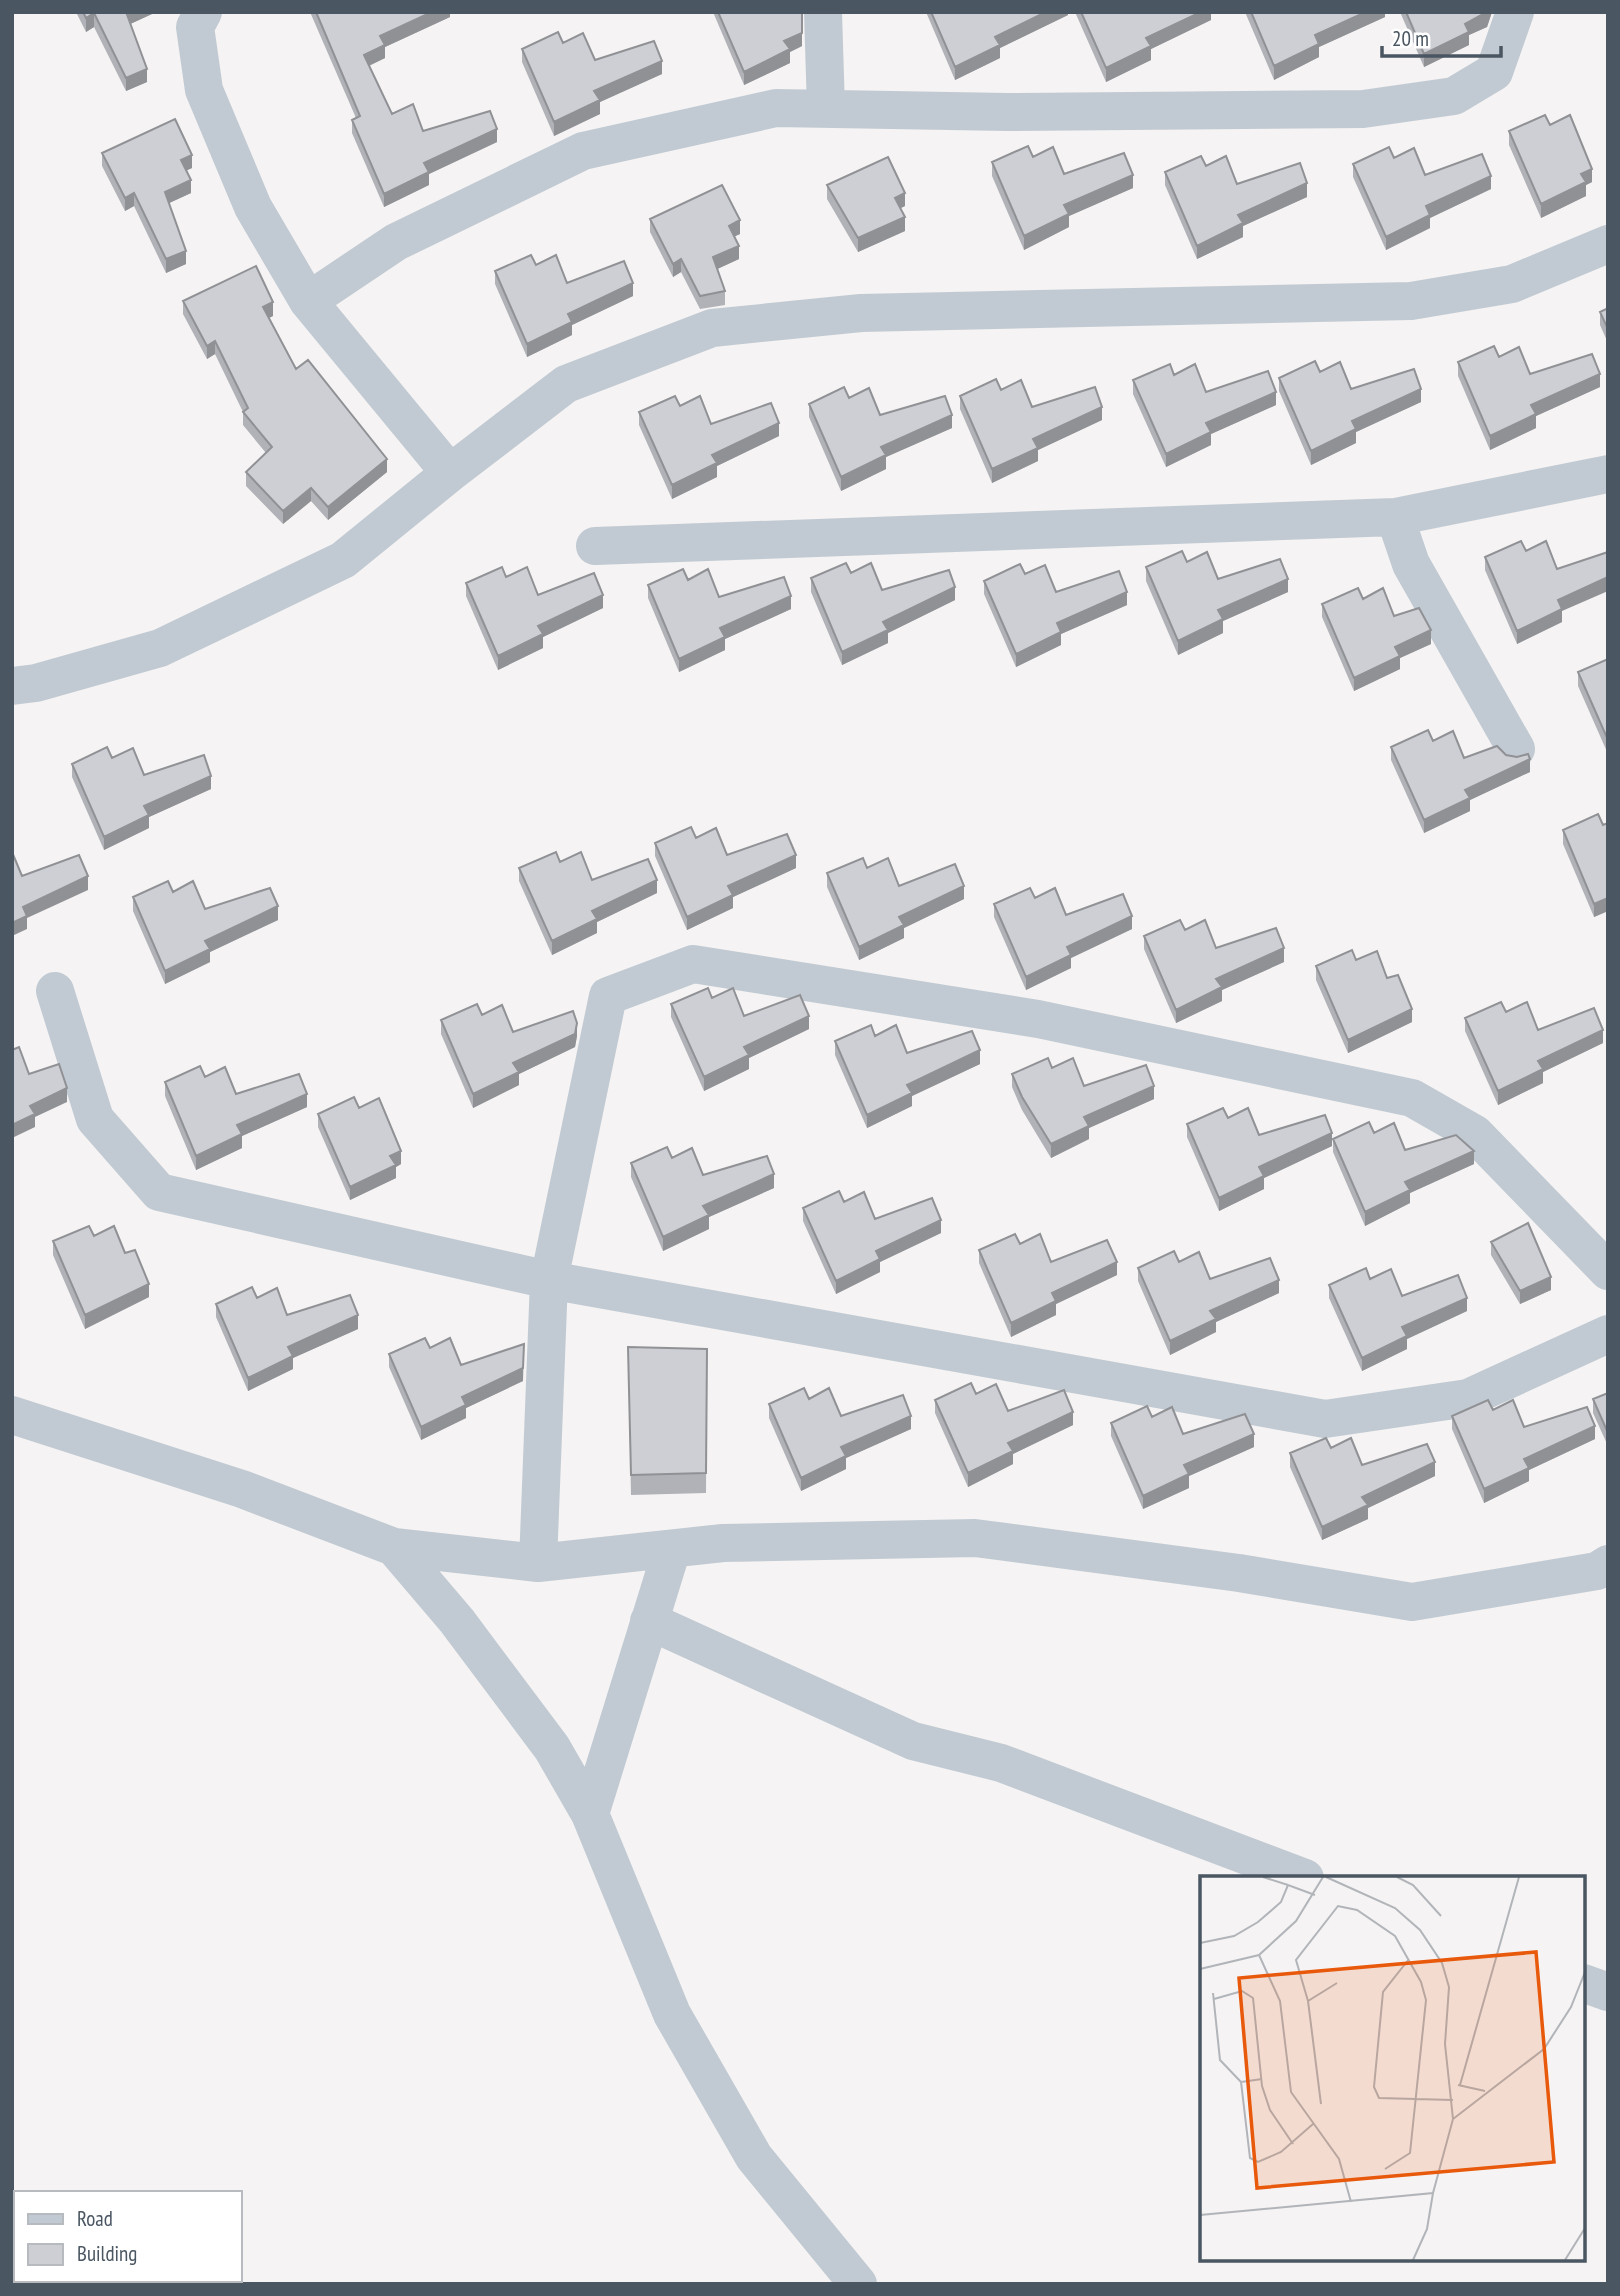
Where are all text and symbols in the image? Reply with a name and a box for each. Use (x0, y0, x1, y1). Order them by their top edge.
scale bar (1382, 14, 1501, 58)
text: 20 m (1392, 25, 1429, 52)
inset map (1200, 1876, 1585, 2261)
legend (14, 2191, 242, 2282)
text: Road (77, 2205, 113, 2232)
text: Building (77, 2240, 137, 2267)

